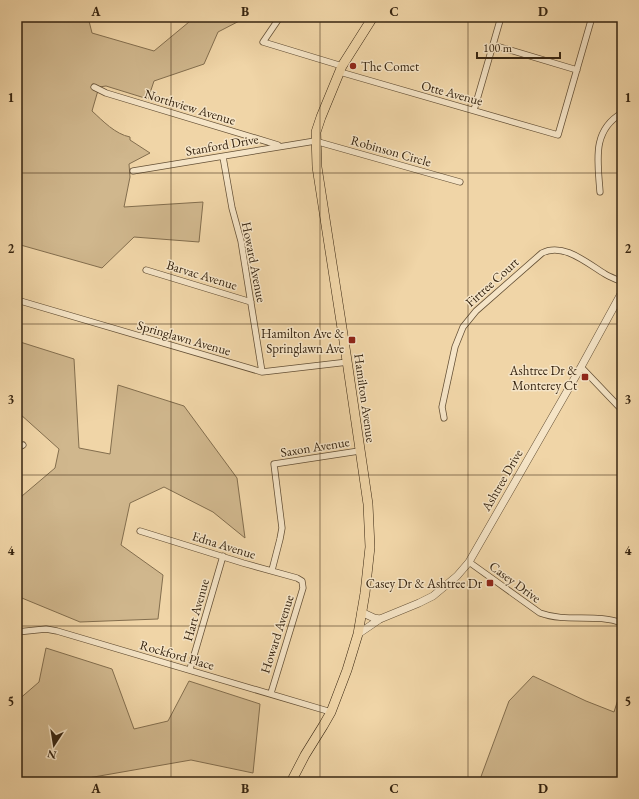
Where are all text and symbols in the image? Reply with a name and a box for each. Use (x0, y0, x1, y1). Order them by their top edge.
text: A (90, 3, 101, 20)
text: B (241, 3, 249, 20)
text: C (389, 3, 399, 20)
text: D (538, 3, 548, 20)
scale bar (477, 34, 560, 60)
text: 100 m (483, 40, 513, 56)
place label: The Comet (361, 58, 419, 75)
marker: The Comet (348, 61, 358, 71)
street label: Otte Avenue (419, 77, 485, 109)
street label: Northview Avenue (142, 85, 238, 129)
text: 1 (8, 89, 15, 106)
text: 1 (625, 89, 632, 106)
street label: Stanford Drive (184, 130, 260, 160)
street label: Robinson Circle (349, 131, 433, 171)
street label: Howard Avenue (238, 220, 270, 304)
text: 2 (8, 240, 15, 257)
text: 2 (625, 240, 632, 257)
street label: Firtree Court (462, 254, 522, 310)
street label: Barvac Avenue (165, 256, 239, 294)
street label: Springlawn Avenue (135, 317, 233, 359)
place label: Hamilton Ave & Springlawn Ave (261, 325, 344, 357)
marker: Hamilton Ave & Springlawn Ave (347, 335, 357, 345)
street label: Hamilton Avenue (350, 353, 380, 443)
place label: Ashtree Dr & Monterey Ct (509, 362, 577, 394)
marker: Ashtree Dr & Monterey Ct (580, 372, 590, 382)
text: 3 (8, 391, 15, 408)
text: 3 (625, 391, 632, 408)
street label: Saxon Avenue (279, 433, 351, 461)
street label: Ashtree Drive (477, 446, 527, 515)
street label: Edna Avenue (190, 527, 258, 563)
text: 4 (8, 542, 15, 559)
text: 4 (625, 542, 632, 559)
street label: Casey Drive (486, 558, 544, 606)
place label: Casey Dr & Ashtree Dr (366, 575, 483, 592)
street label: Hart Avenue (179, 577, 213, 643)
marker: Casey Dr & Ashtree Dr (485, 578, 495, 588)
street label: Howard Avenue (256, 593, 298, 675)
street label: Rockford Place (138, 636, 216, 674)
text: 5 (8, 693, 14, 710)
text: 5 (625, 693, 631, 710)
north arrow (34, 725, 74, 765)
text: N (46, 747, 58, 763)
text: A (90, 780, 101, 797)
text: B (241, 780, 249, 797)
text: C (389, 780, 399, 797)
text: D (538, 780, 548, 797)

